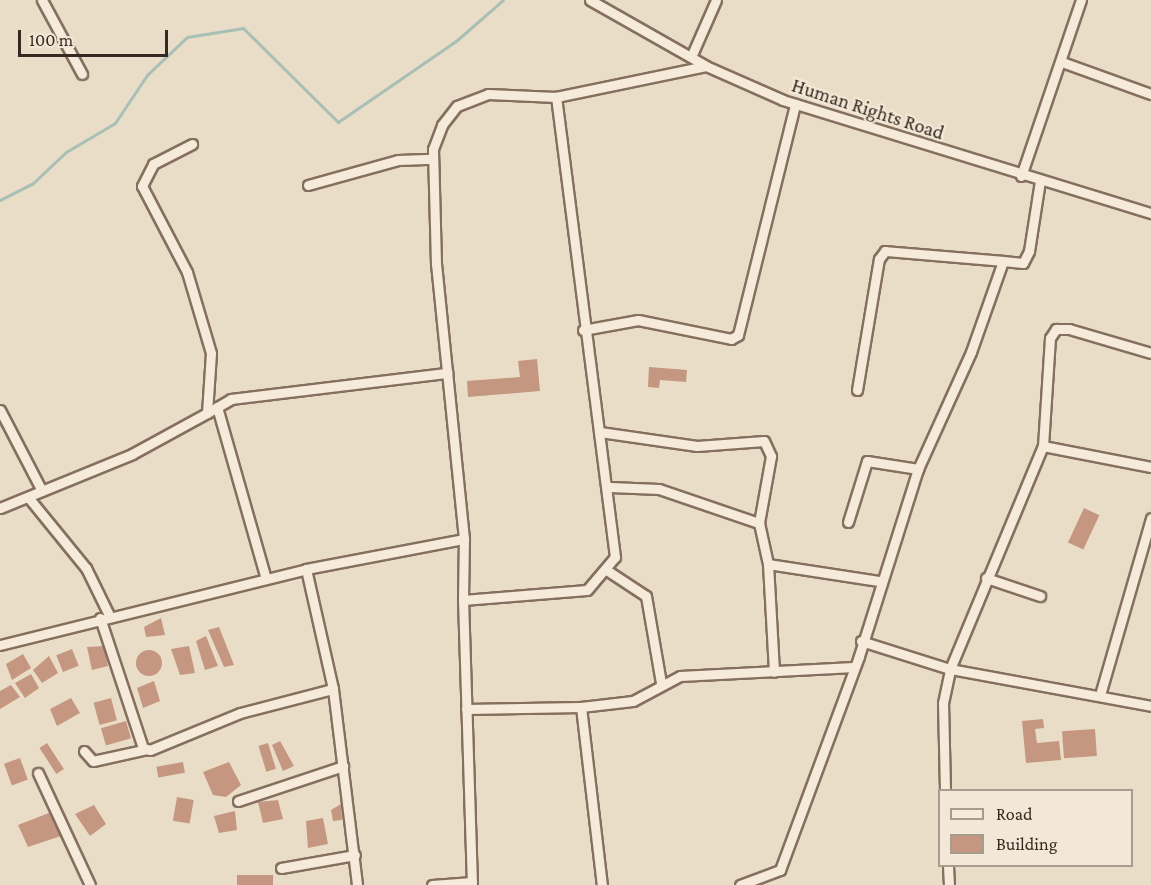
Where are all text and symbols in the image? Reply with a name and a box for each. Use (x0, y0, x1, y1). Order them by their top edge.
scale bar (21, 18, 171, 56)
text: 100 m (29, 30, 73, 50)
street label: Human Rights Road (789, 73, 947, 145)
legend (938, 789, 1133, 867)
text: Road (996, 804, 1033, 824)
text: Building (996, 834, 1057, 854)

